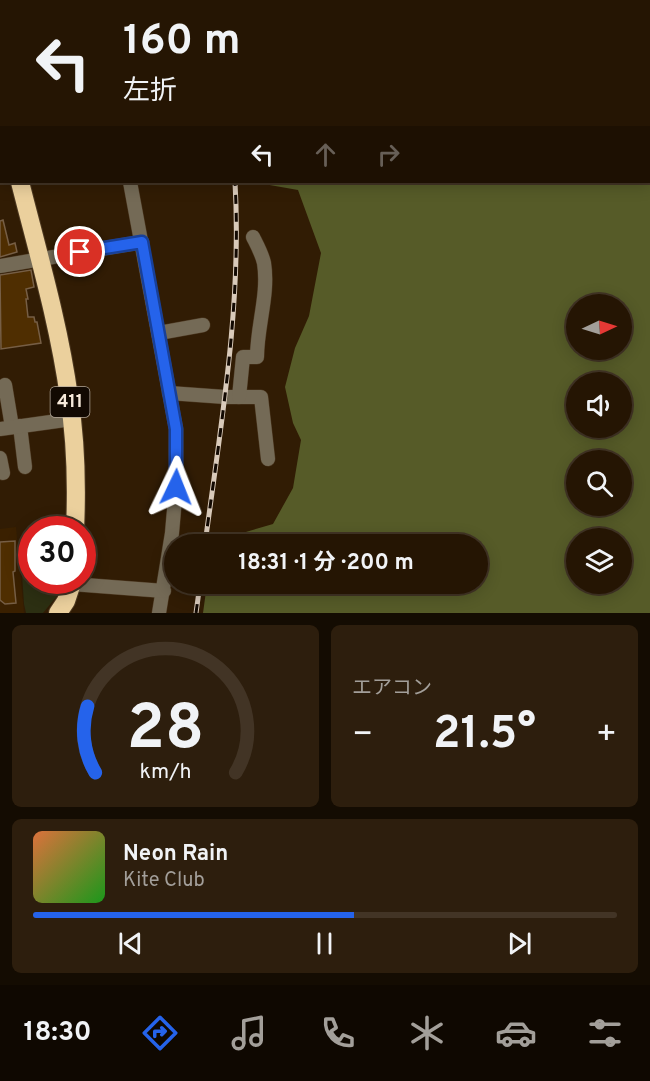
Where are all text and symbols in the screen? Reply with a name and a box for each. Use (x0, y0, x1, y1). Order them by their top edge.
text: 160 m (123, 16, 241, 69)
icon: left (24, 24, 102, 102)
text: 左折 (123, 75, 177, 109)
icon: left (246, 138, 279, 171)
icon: ahead (309, 138, 342, 171)
icon: right (372, 138, 405, 171)
pin (54, 226, 105, 277)
icon: arrive (63, 235, 96, 268)
north arrow (566, 294, 632, 360)
map controls (566, 294, 632, 594)
button: sound (566, 372, 632, 438)
road number: 411 (50, 387, 90, 417)
button: search (566, 450, 632, 516)
position arrow (144, 455, 208, 519)
speed limit sign: 30 (18, 516, 96, 594)
button: layers (566, 528, 632, 594)
text: 18:31 · 1 分 · 200 m (238, 550, 414, 577)
text: エアコン (352, 676, 432, 702)
text: 28 (127, 692, 204, 771)
text: 21.5° (433, 707, 536, 764)
text: − (352, 715, 373, 757)
text: + (596, 715, 617, 757)
text: km/h (139, 759, 192, 786)
text: Neon Rain (123, 841, 228, 868)
text: Kite Club (123, 868, 205, 894)
icon: previous (114, 927, 147, 960)
icon: pause (308, 927, 341, 960)
icon: next (503, 927, 536, 960)
icon: directions (139, 1012, 181, 1054)
icon: music (228, 1012, 270, 1054)
icon: phone (317, 1012, 359, 1054)
icon: climate (406, 1012, 448, 1054)
icon: car (495, 1012, 537, 1054)
icon: filters (584, 1012, 626, 1054)
text: 18:30 (24, 1016, 91, 1050)

